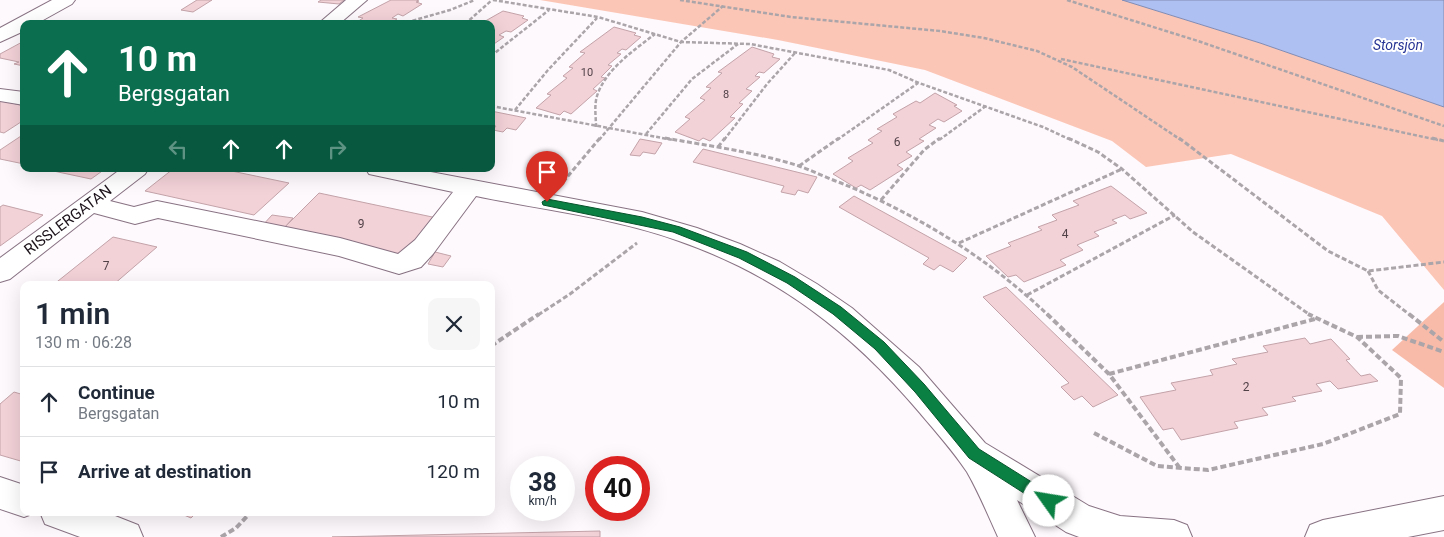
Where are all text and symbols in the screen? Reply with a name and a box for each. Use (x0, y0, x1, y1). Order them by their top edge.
water label: Storsjön (1373, 37, 1423, 53)
text: 10 m (118, 39, 197, 80)
icon: ahead (35, 40, 100, 105)
house number: 10 (581, 66, 593, 79)
text: Bergsgatan (118, 81, 230, 106)
house number: 8 (723, 88, 729, 101)
icon: left (164, 135, 192, 163)
icon: ahead (217, 135, 245, 163)
icon: ahead (270, 135, 298, 163)
icon: right (323, 135, 351, 163)
house number: 6 (894, 135, 901, 149)
pin (526, 151, 568, 202)
icon: arrive (533, 158, 561, 186)
street label: RISSLERGATAN (21, 181, 115, 259)
house number: 9 (358, 217, 364, 231)
house number: 4 (1062, 227, 1069, 241)
house number: 7 (103, 259, 110, 273)
text: 1 min (35, 296, 110, 331)
button: close (428, 298, 480, 350)
text: 130 m · 06:28 (35, 333, 132, 352)
house number: 2 (1243, 380, 1250, 394)
text: Continue (78, 381, 155, 404)
icon: ahead (35, 388, 63, 416)
text: 10 m (437, 390, 480, 413)
text: Bergsgatan (78, 404, 159, 423)
speed limit sign: 40 (585, 456, 650, 521)
icon: arrive (35, 458, 63, 486)
text: Arrive at destination (78, 460, 251, 483)
text: 120 m (427, 460, 480, 483)
text: 38 (528, 468, 557, 497)
position arrow (1022, 474, 1074, 526)
text: km/h (528, 494, 557, 508)

